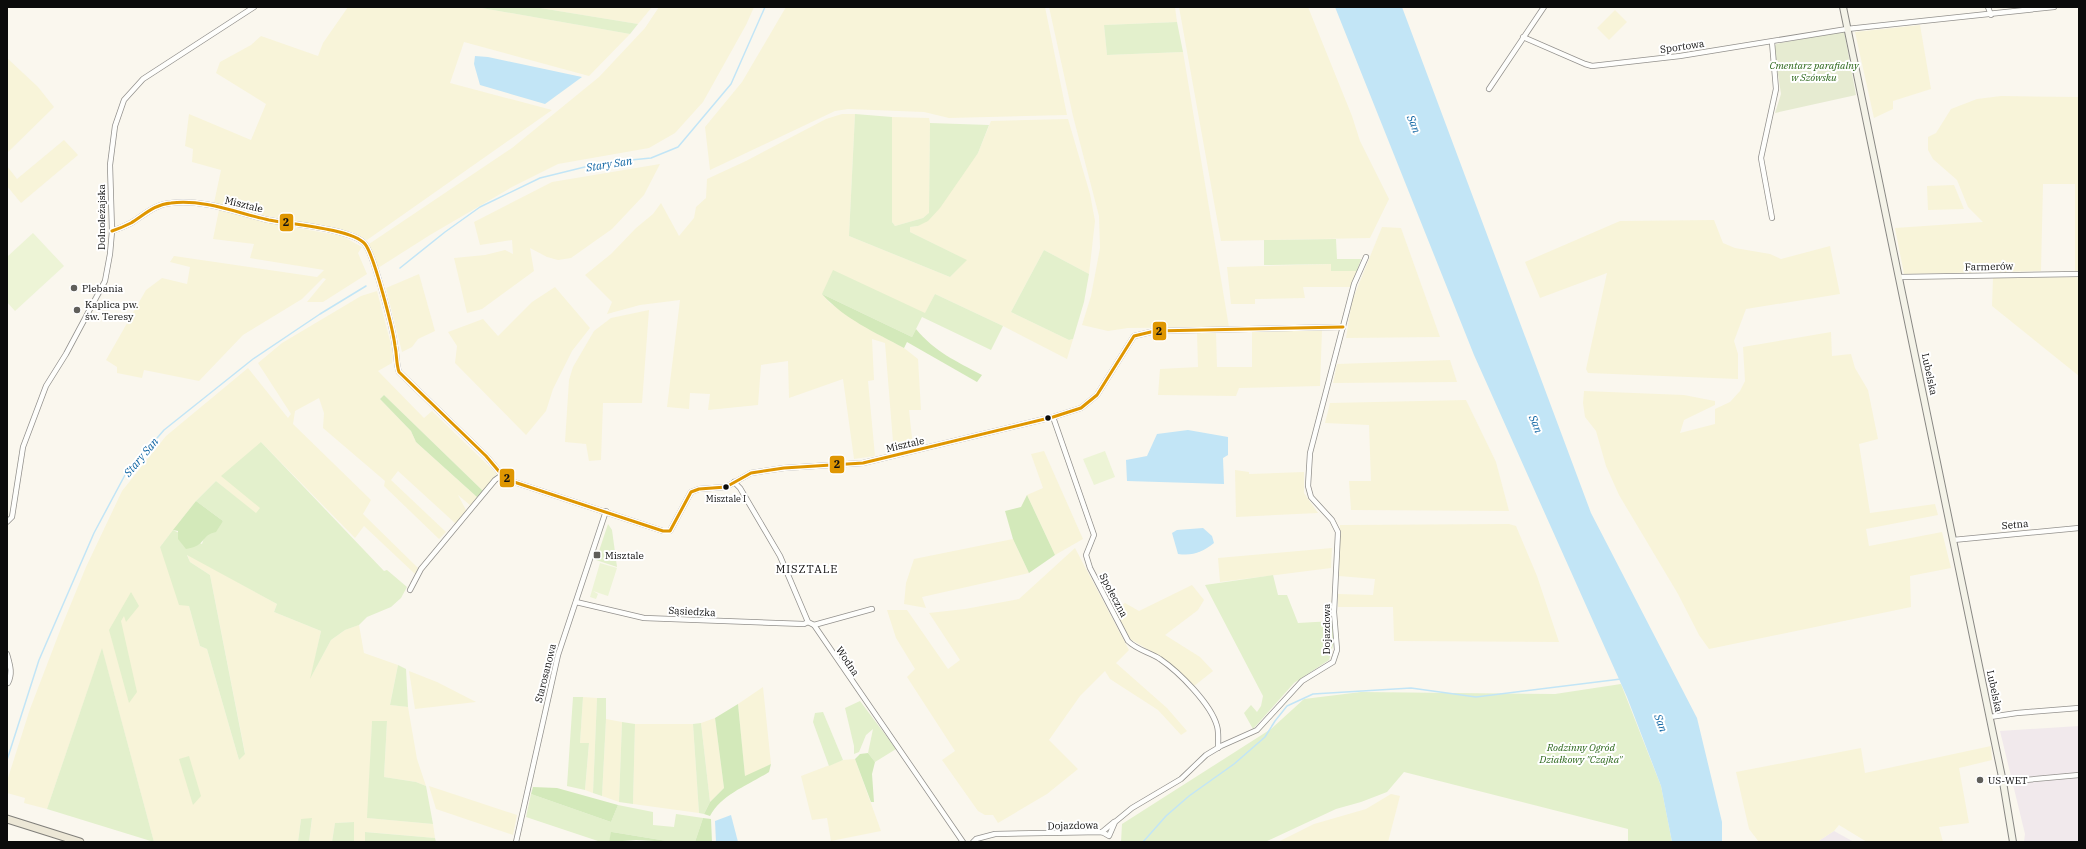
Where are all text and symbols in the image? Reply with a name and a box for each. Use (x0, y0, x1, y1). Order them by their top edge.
street label: Sportowa (1659, 37, 1706, 56)
park label: Cmentarz parafialny w Szówsku (1770, 59, 1860, 84)
water label: San (1404, 112, 1424, 136)
water label: Stary San (584, 153, 634, 175)
street label: Dolnoleżajska (95, 184, 108, 250)
street label: Misztale (223, 193, 264, 216)
line badge: 2 (279, 213, 294, 232)
text: 2 (283, 215, 289, 229)
street label: Farmerów (1965, 260, 2014, 273)
place label: Plebania (82, 282, 124, 295)
marker: Plebania (69, 283, 79, 293)
place label: Kaplica pw. św. Teresy (85, 298, 139, 323)
marker: Kaplica pw. św. Teresy (72, 305, 82, 315)
line badge: 2 (1152, 321, 1167, 341)
text: 2 (1156, 324, 1162, 338)
street label: Lubelska (1919, 352, 1940, 397)
water label: San (1526, 412, 1546, 436)
unlabelled marker (1043, 413, 1053, 423)
water label: Stary San (120, 434, 162, 480)
street label: Misztale (885, 434, 926, 455)
line badge: 2 (829, 455, 845, 474)
text: 2 (834, 457, 840, 471)
line badge: 2 (499, 468, 515, 488)
text: 2 (504, 471, 510, 485)
marker: Misztale I (721, 482, 731, 492)
place label: Misztale I (706, 493, 746, 504)
street label: Setna (2001, 517, 2029, 532)
place label: Misztale (605, 549, 644, 562)
marker: Misztale (592, 550, 602, 560)
district label: MISZTALE (776, 562, 838, 576)
street label: Społeczna (1096, 571, 1131, 620)
street label: Dojazdowa (1320, 603, 1333, 654)
street label: Sąsiedzka (668, 604, 716, 619)
street label: Starosanowa (532, 642, 559, 704)
street label: Wodna (833, 644, 862, 679)
street label: Lubelska (1984, 669, 2005, 714)
water label: San (1651, 711, 1671, 735)
park label: Rodzinny Ogród Działkowy "Czajka" (1539, 741, 1624, 766)
place label: US-WET (1988, 774, 2028, 787)
marker: US-WET (1975, 775, 1985, 785)
street label: Dojazdowa (1047, 819, 1099, 832)

